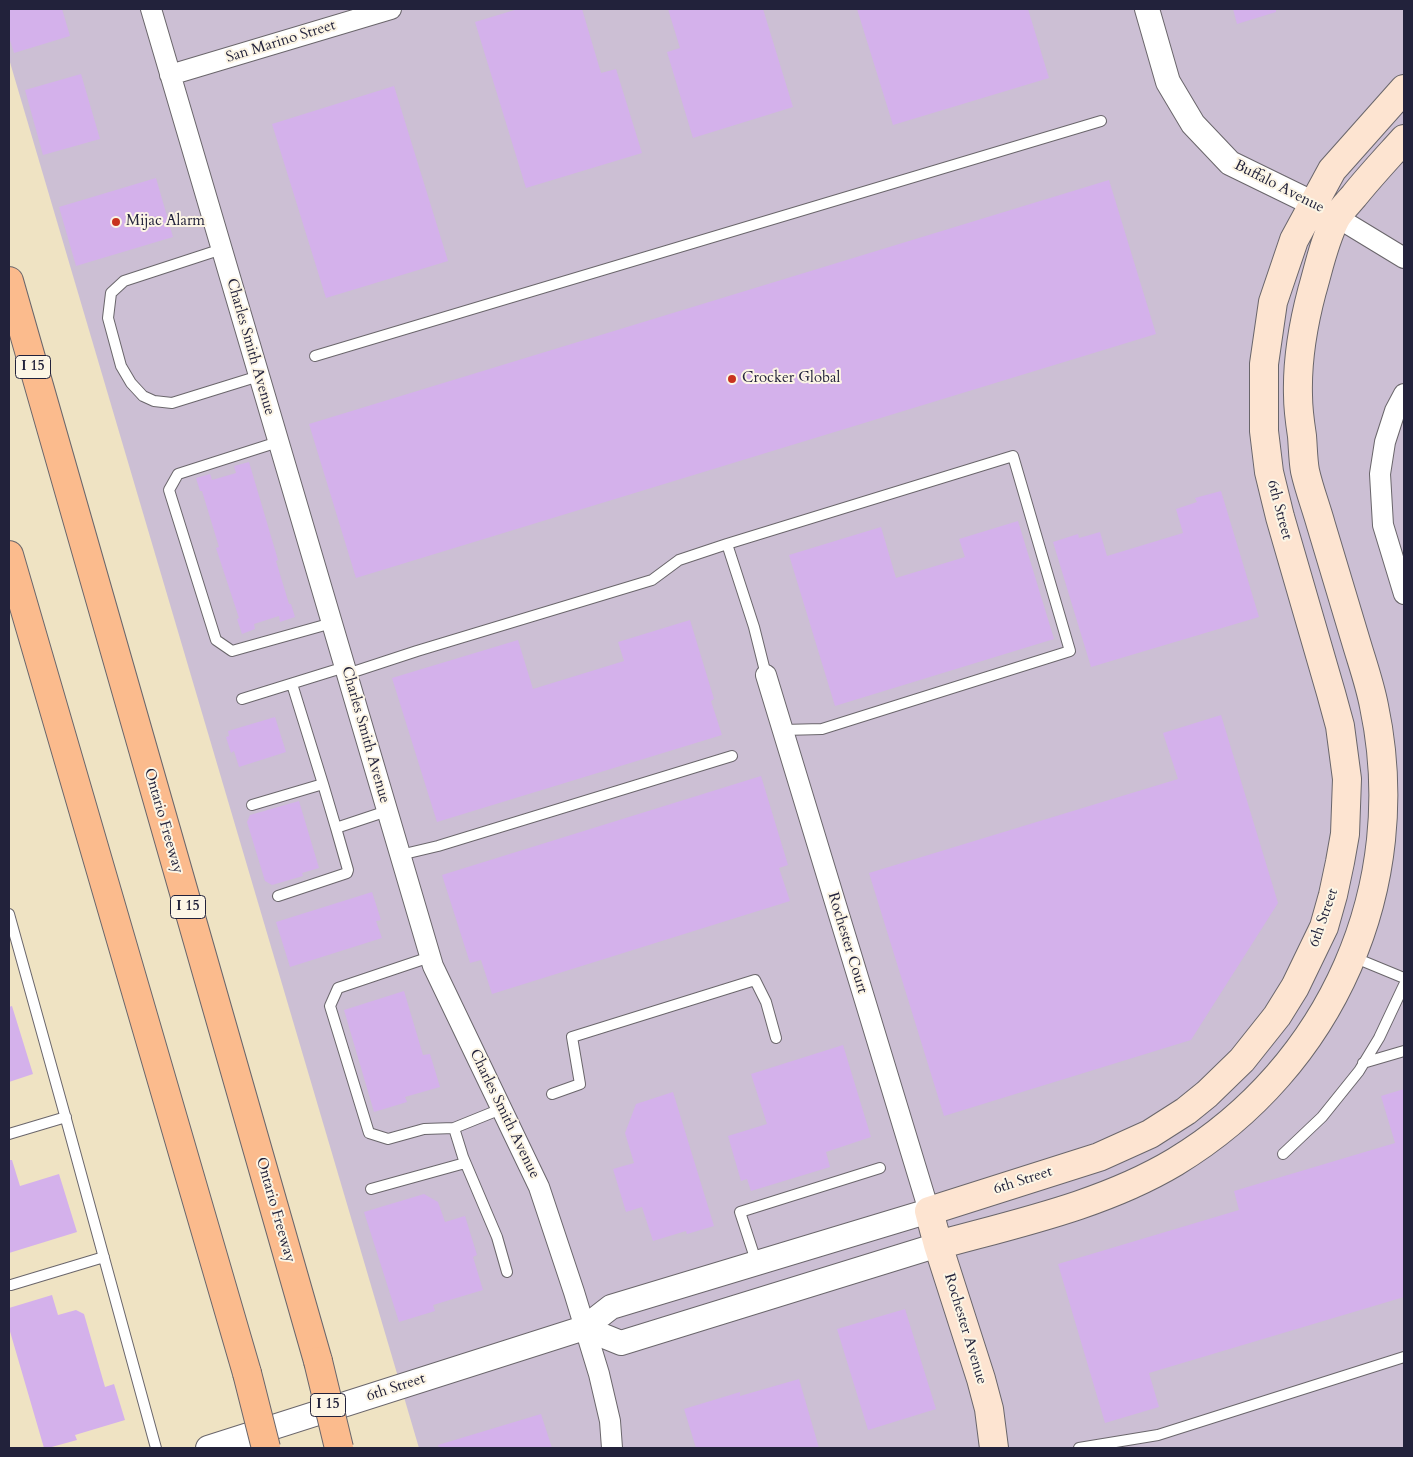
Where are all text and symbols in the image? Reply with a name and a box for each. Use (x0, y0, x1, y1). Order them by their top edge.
street label: San Marino Street (224, 17, 338, 67)
street label: Buffalo Avenue (1231, 157, 1327, 217)
place label: Mijac Alarm (126, 213, 205, 231)
marker: Mijac Alarm (110, 216, 122, 228)
street label: Charles Smith Avenue (222, 277, 278, 417)
road number: I 15 (15, 356, 50, 378)
place label: Crocker Global (742, 370, 840, 388)
marker: Crocker Global (726, 373, 738, 385)
street label: 6th Street (1262, 478, 1296, 542)
street label: Charles Smith Avenue (337, 665, 393, 805)
street label: Ontario Freeway (139, 766, 187, 876)
street label: 6th Street (1306, 886, 1342, 950)
street label: Rochester Court (823, 890, 871, 996)
road number: I 15 (170, 896, 206, 919)
street label: Charles Smith Avenue (465, 1047, 543, 1181)
street label: Ontario Freeway (251, 1155, 299, 1265)
street label: 6th Street (991, 1163, 1055, 1199)
street label: Rochester Avenue (940, 1271, 990, 1387)
street label: 6th Street (364, 1370, 428, 1406)
road number: I 15 (310, 1394, 346, 1416)

